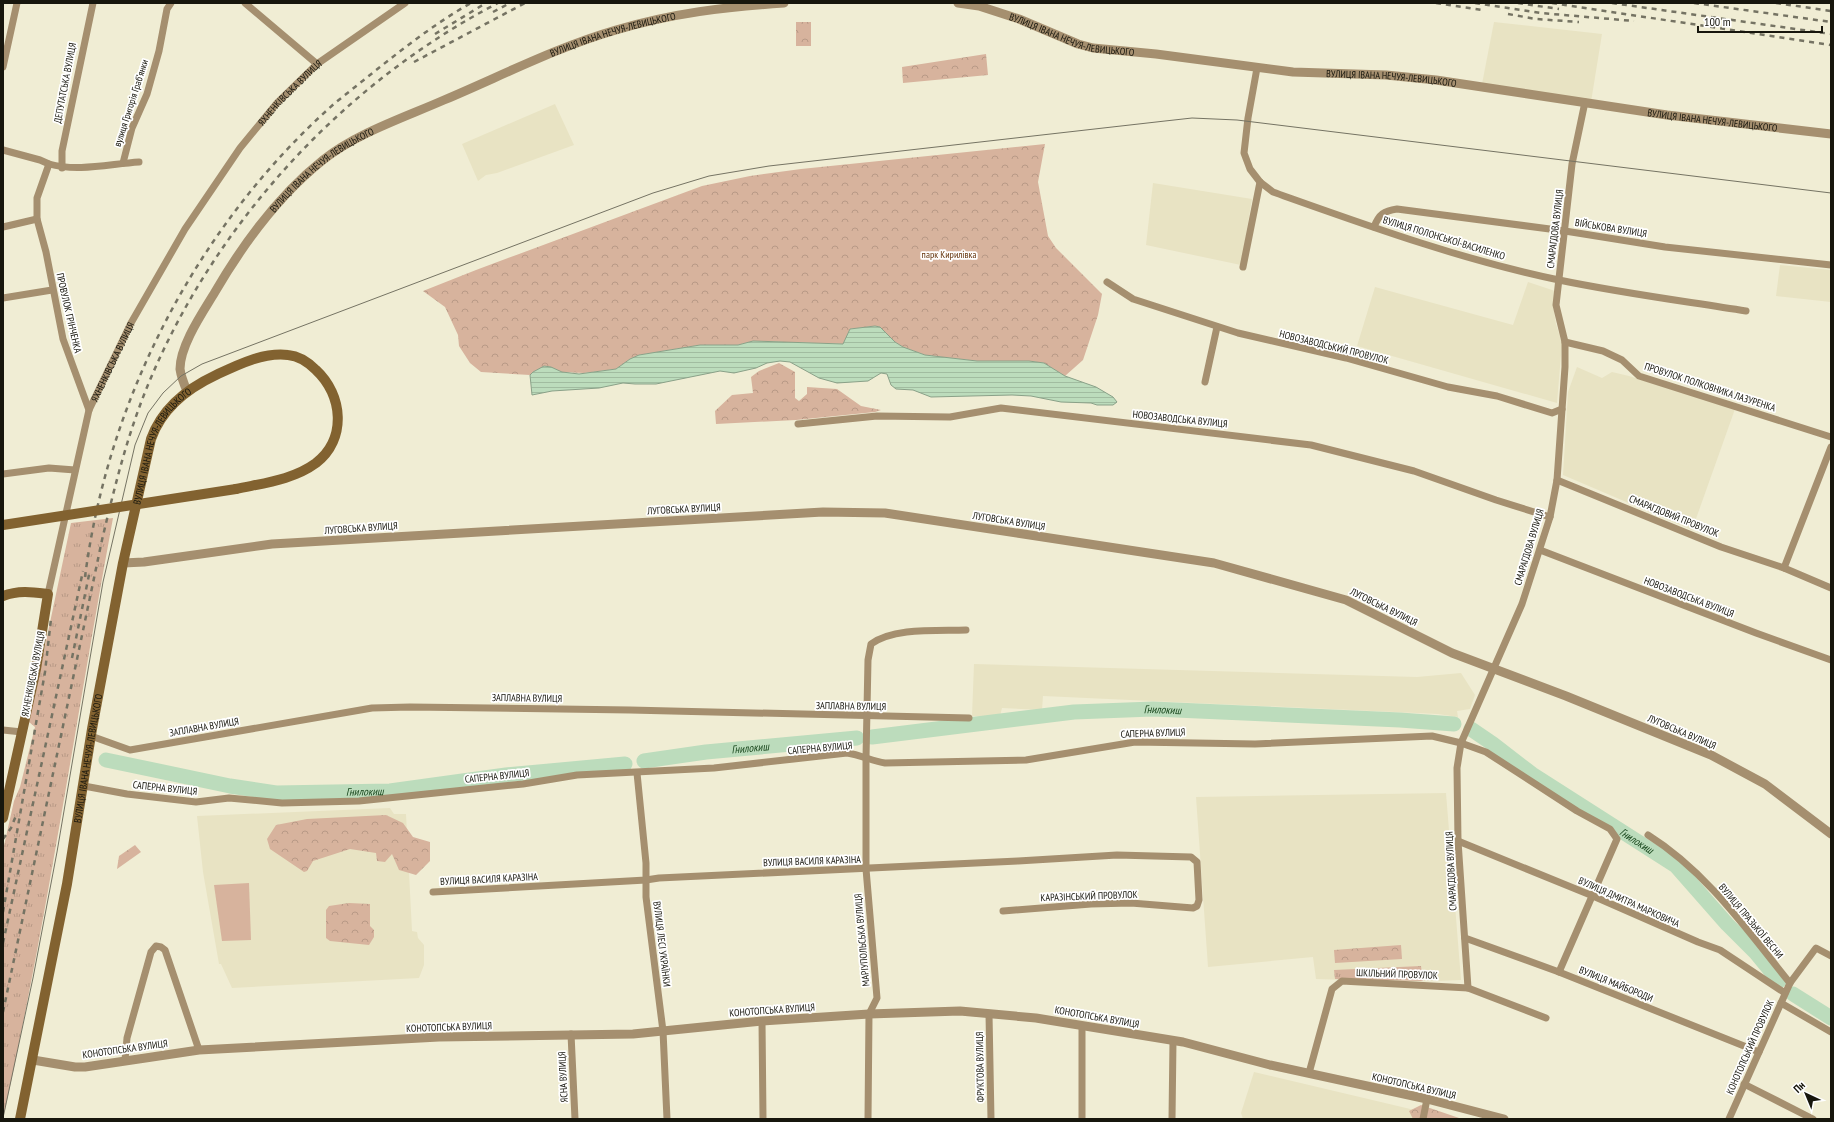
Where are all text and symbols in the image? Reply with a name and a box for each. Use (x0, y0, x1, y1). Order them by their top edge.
scale bar (1698, 8, 1822, 34)
street label: ВУЛИЦЯ ІВАНА НЕЧУЯ-ЛЕВИЦЬКОГО (548, 9, 677, 59)
street label: ВУЛИЦЯ ІВАНА НЕЧУЯ-ЛЕВИЦЬКОГО (1008, 10, 1135, 58)
text: 100 m (1704, 14, 1731, 29)
street label: ДЕПУТАТСЬКА ВУЛИЦЯ (51, 42, 79, 124)
street label: ЯХНЕНКІВСЬКА ВУЛИЦЯ (255, 56, 324, 128)
street label: вулиця Григорія Грабʼянки (111, 58, 151, 148)
street label: ВУЛИЦЯ ІВАНА НЕЧУЯ-ЛЕВИЦЬКОГО (1326, 67, 1458, 90)
street label: ВУЛИЦЯ ІВАНА НЕЧУЯ-ЛЕВИЦЬКОГО (1647, 106, 1779, 134)
street label: ВУЛИЦЯ ІВАНА НЕЧУЯ-ЛЕВИЦЬКОГО (267, 124, 376, 215)
street label: СМАРАГДОВА ВУЛИЦЯ (1544, 189, 1566, 269)
street label: ВУЛИЦЯ ПОЛОНСЬКОЇ-ВАСИЛЕНКО (1381, 213, 1507, 263)
street label: ВІЙСЬКОВА ВУЛИЦЯ (1574, 216, 1648, 240)
park label: парк Кирилівка (922, 248, 976, 261)
street label: ПРОВУЛОК ГРІНЧЕНКА (53, 272, 85, 355)
street label: ЯХНЕНКІВСЬКА ВУЛИЦЯ (87, 320, 137, 404)
street label: НОВОЗАВОДСЬКИЙ ПРОВУЛОК (1278, 327, 1390, 367)
street label: ПРОВУЛОК ПОЛКОВНИКА ЛАЗУРЕНКА (1643, 360, 1777, 414)
street label: ВУЛИЦЯ ІВАНА НЕЧУЯ-ЛЕВИЦЬКОГО (130, 384, 194, 506)
street label: НОВОЗАВОДСЬКА ВУЛИЦЯ (1132, 408, 1228, 430)
street label: СМАРАГДОВИЙ ПРОВУЛОК (1627, 492, 1721, 540)
street label: ЛУГОВСЬКА ВУЛИЦЯ (646, 501, 721, 517)
street label: СМАРАГДОВА ВУЛИЦЯ (1511, 507, 1547, 587)
street label: ЛУГОВСЬКА ВУЛИЦЯ (971, 509, 1046, 533)
street label: ЛУГОВСЬКА ВУЛИЦЯ (323, 519, 398, 537)
street label: НОВОЗАВОДСЬКА ВУЛИЦЯ (1642, 574, 1736, 620)
street label: ЛУГОВСЬКА ВУЛИЦЯ (1347, 585, 1420, 629)
street label: ЯХНЕНКІВСЬКА ВУЛИЦЯ (18, 630, 48, 718)
street label: ЗАПЛАВНА ВУЛИЦЯ (492, 691, 562, 705)
street label: ВУЛИЦЯ ІВАНА НЕЧУЯ-ЛЕВИЦЬКОГО (70, 692, 105, 824)
street label: ЗАПЛАВНА ВУЛИЦЯ (816, 699, 886, 713)
water label: Гнилокиш (1143, 702, 1183, 717)
street label: ЛУГОВСЬКА ВУЛИЦЯ (1645, 711, 1718, 752)
street label: ЗАПЛАВНА ВУЛИЦЯ (168, 714, 240, 740)
street label: САПЕРНА ВУЛИЦЯ (1120, 725, 1186, 741)
water label: Гнилокиш (731, 739, 771, 757)
street label: САПЕРНА ВУЛИЦЯ (787, 739, 853, 757)
street label: САПЕРНА ВУЛИЦЯ (464, 766, 530, 786)
street label: САПЕРНА ВУЛИЦЯ (132, 778, 198, 798)
water label: Гнилокиш (346, 784, 385, 799)
water label: Гнилокиш (1617, 825, 1657, 858)
street label: СМАРАГДОВА ВУЛИЦЯ (1442, 831, 1460, 911)
street label: ВУЛИЦЯ ВАСИЛЯ КАРАЗІНА (763, 853, 861, 869)
street label: ВУЛИЦЯ ВАСИЛЯ КАРАЗІНА (440, 870, 539, 888)
street label: ВУЛИЦЯ ДМИТРА МАРКОВИЧА (1576, 874, 1682, 930)
street label: ВУЛИЦЯ ПРАЗЬКОЇ ВЕСНИ (1716, 881, 1786, 961)
street label: КАРАЗІНСЬКИЙ ПРОВУЛОК (1040, 888, 1138, 904)
street label: МАРІУПОЛЬСЬКА ВУЛИЦЯ (851, 893, 873, 987)
street label: ВУЛИЦЯ ЛЕСІ УКРАЇНКИ (650, 900, 674, 988)
street label: ВУЛИЦЯ МАЙБОРОДИ (1577, 963, 1655, 1005)
street label: ШКІЛЬНИЙ ПРОВУЛОК (1356, 966, 1438, 982)
street label: КОНОТОПСЬКИЙ ПРОВУЛОК (1723, 998, 1777, 1096)
street label: КОНОТОПСЬКА ВУЛИЦЯ (729, 1001, 815, 1019)
street label: КОНОТОПСЬКА ВУЛИЦЯ (1054, 1003, 1140, 1031)
street label: КОНОТОПСЬКА ВУЛИЦЯ (406, 1019, 492, 1035)
street label: ФРУКТОВА ВУЛИЦЯ (973, 1032, 987, 1102)
street label: КОНОТОПСЬКА ВУЛИЦЯ (82, 1037, 168, 1061)
street label: ЯСНА ВУЛИЦЯ (555, 1051, 571, 1103)
street label: КОНОТОПСЬКА ВУЛИЦЯ (1371, 1070, 1457, 1102)
north arrow (1786, 1074, 1826, 1114)
text: Пн (1790, 1078, 1808, 1096)

